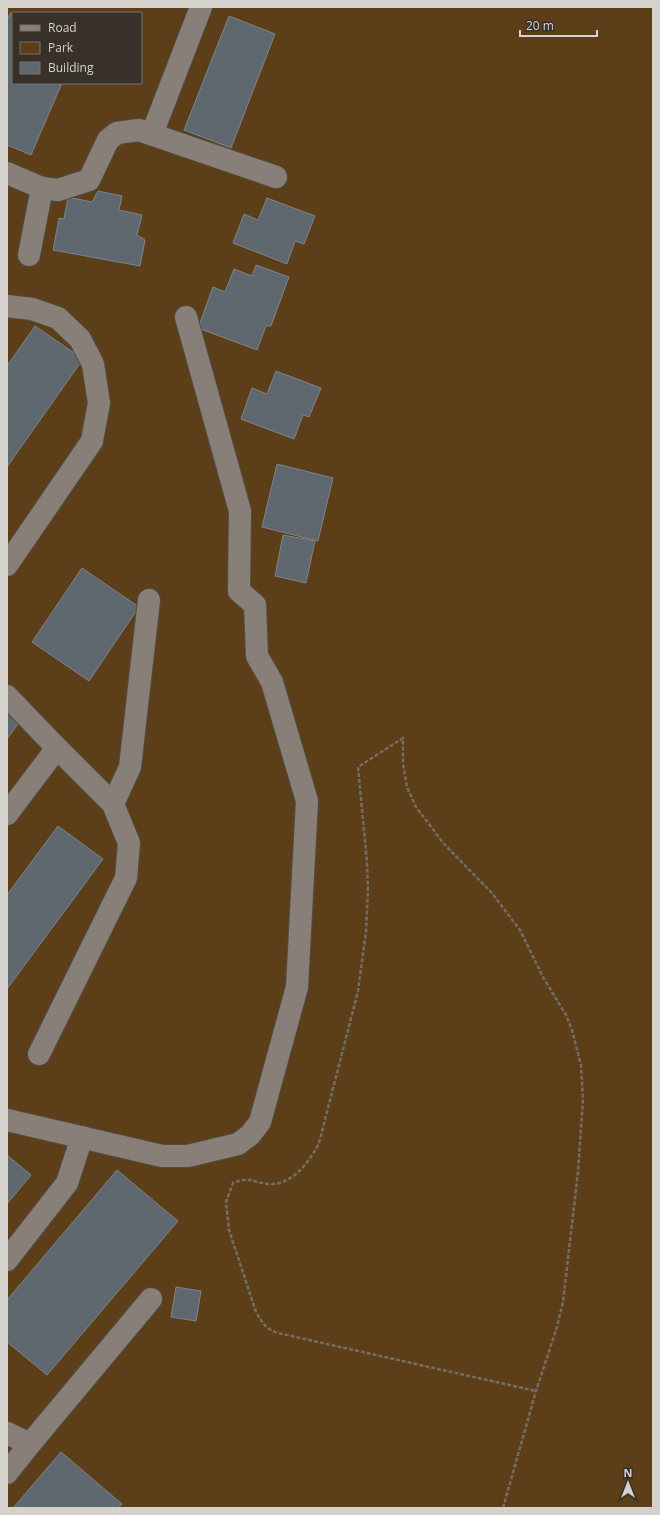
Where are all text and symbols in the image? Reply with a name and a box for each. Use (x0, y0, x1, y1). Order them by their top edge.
legend (12, 12, 142, 84)
scale bar (520, 12, 597, 38)
text: 20 m (526, 17, 554, 34)
text: Road (48, 19, 77, 36)
text: Park (48, 39, 74, 56)
text: Building (48, 59, 94, 76)
north arrow (608, 1463, 648, 1503)
text: N (624, 1465, 632, 1480)

